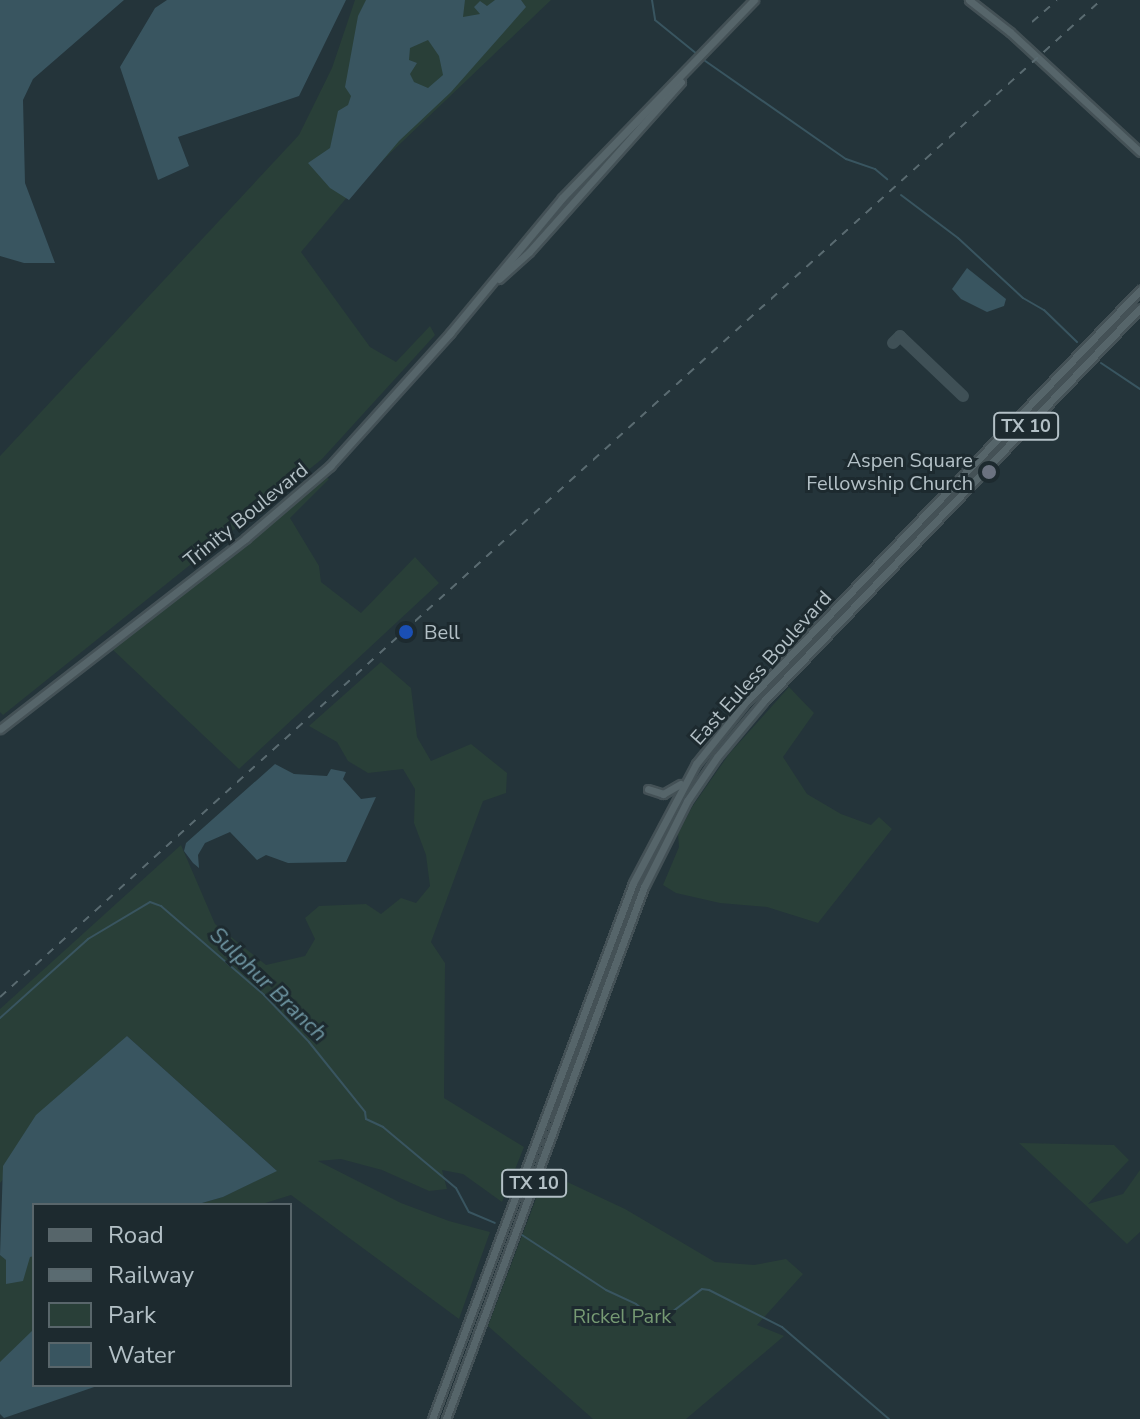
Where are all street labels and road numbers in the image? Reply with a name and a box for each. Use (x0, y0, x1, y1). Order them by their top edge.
road number: TX 10 (992, 412, 1060, 440)
street label: Trinity Boulevard (179, 458, 313, 572)
street label: East Euless Boulevard (685, 586, 837, 750)
road number: TX 10 (500, 1169, 568, 1197)

